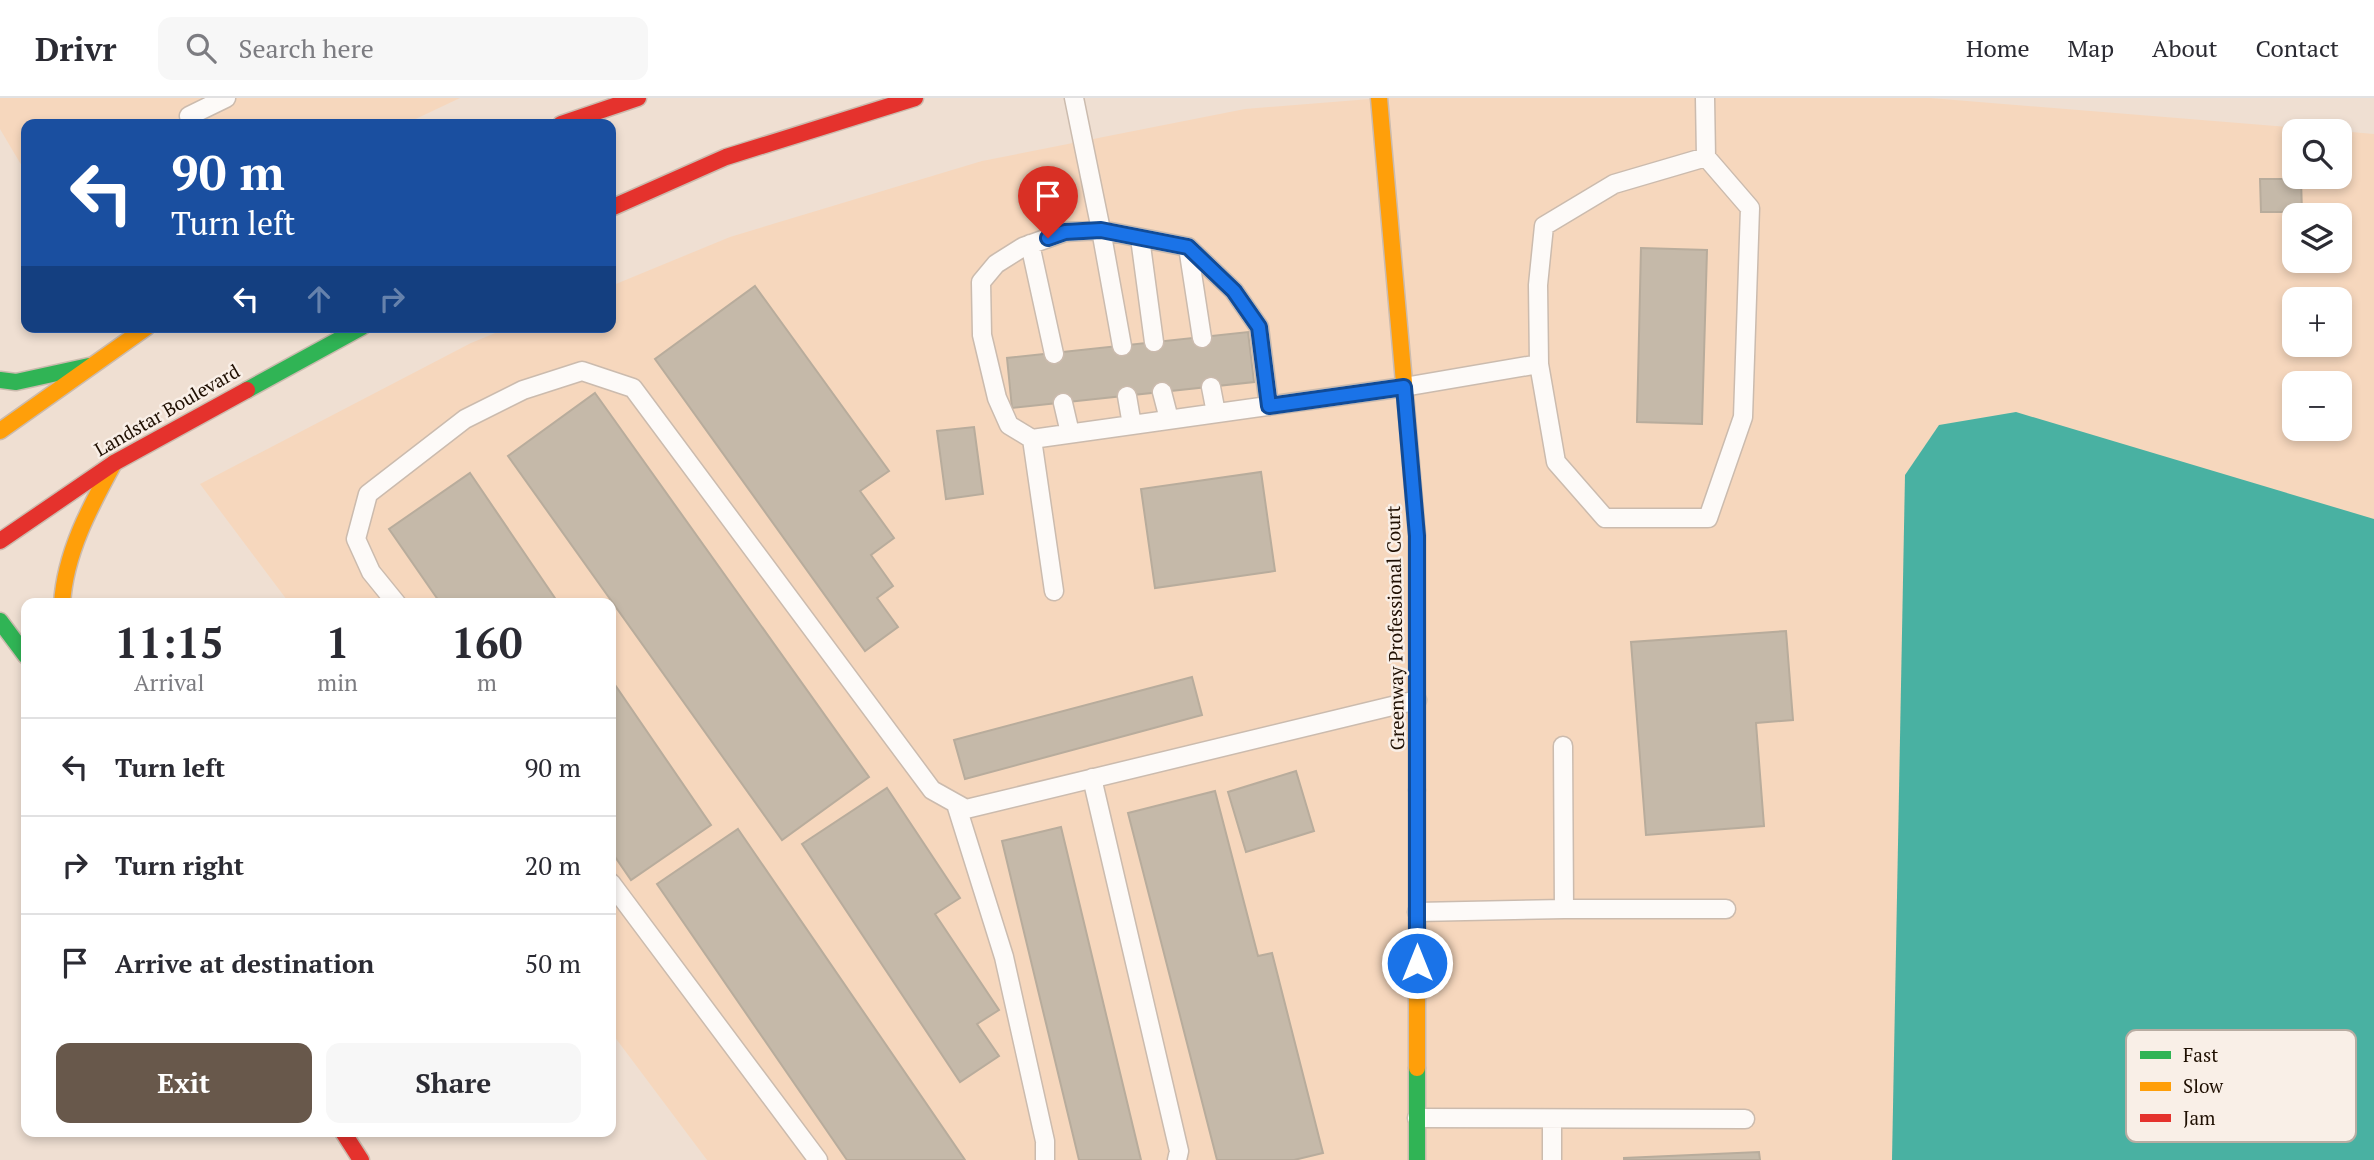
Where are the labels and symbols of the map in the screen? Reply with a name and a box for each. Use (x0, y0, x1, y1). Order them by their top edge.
pin (1018, 166, 1078, 238)
street label: Landstar Boulevard (90, 358, 244, 461)
street label: Greenway Professional Court (1380, 505, 1409, 751)
position arrow (1380, 926, 1454, 1000)
legend (2126, 1030, 2356, 1142)
text: Fast (2183, 1042, 2218, 1067)
text: Slow (2183, 1073, 2224, 1098)
text: Jam (2183, 1105, 2216, 1130)

